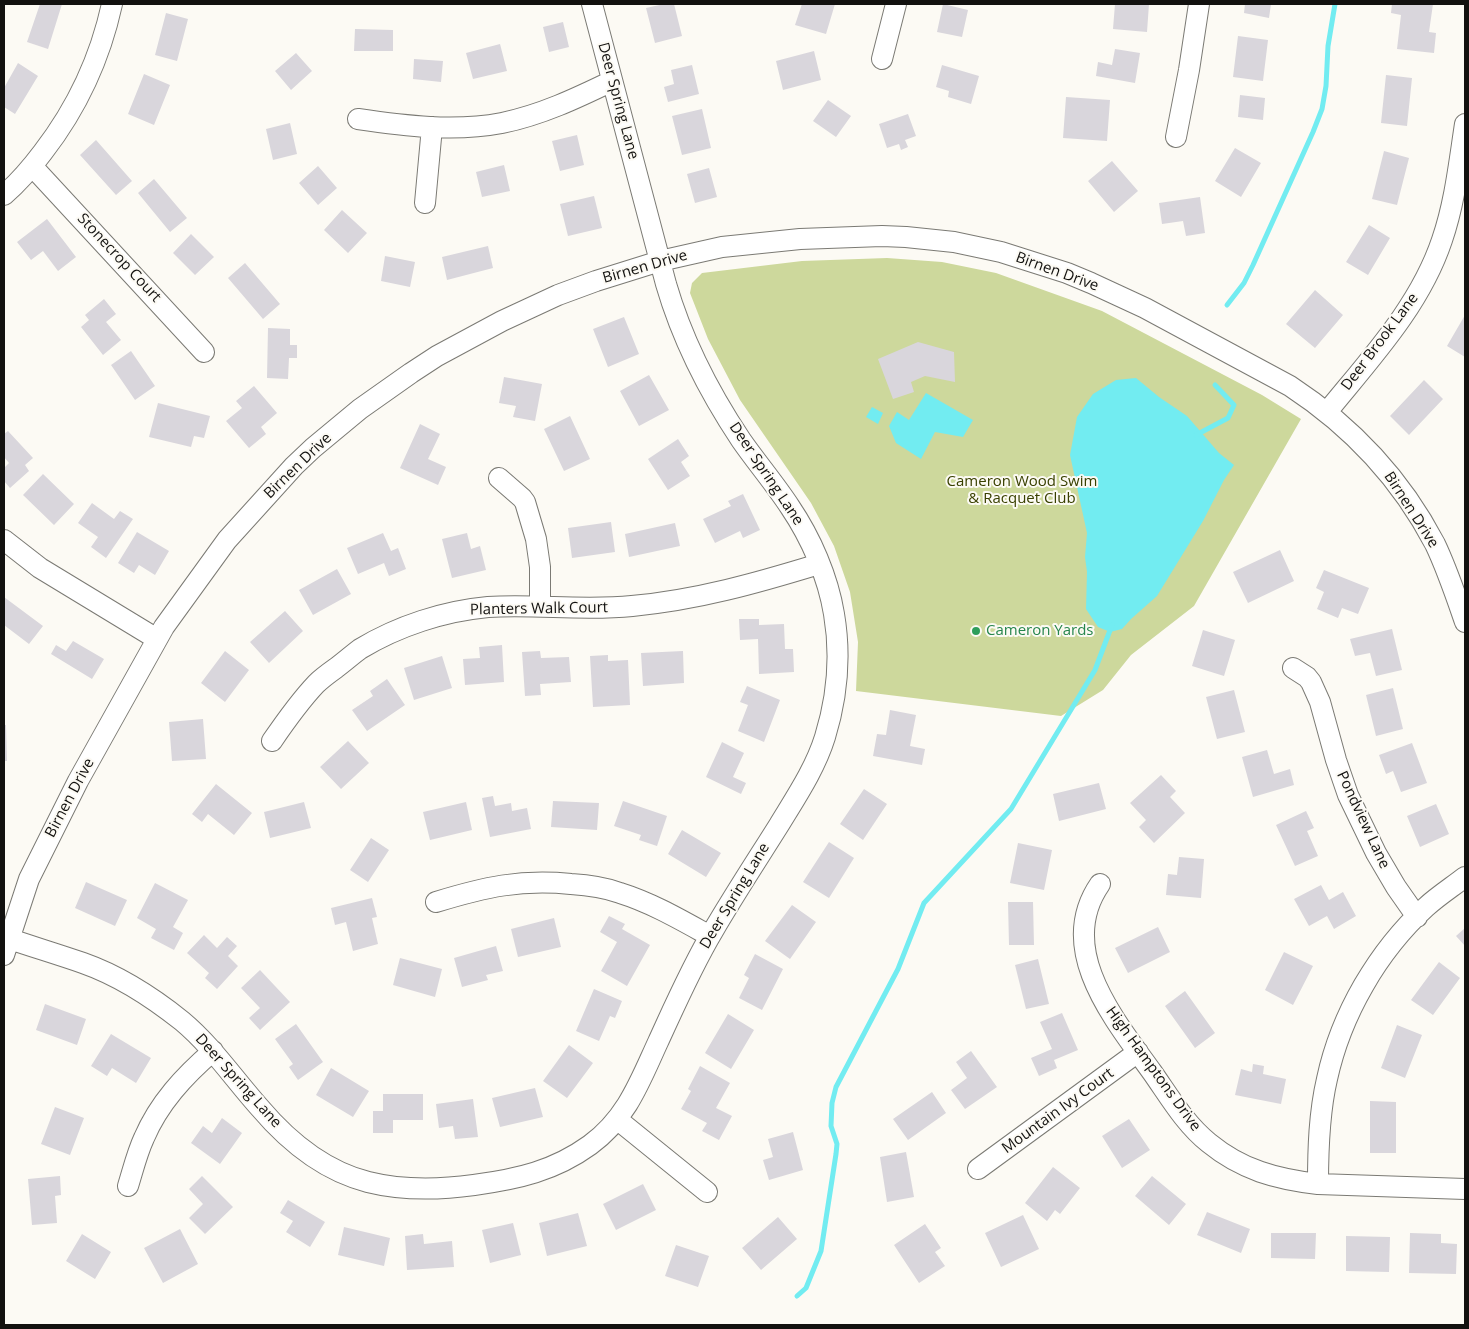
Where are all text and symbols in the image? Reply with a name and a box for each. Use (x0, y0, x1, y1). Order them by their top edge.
street label: Deer Spring Lane (594, 41, 642, 161)
street label: Stonecrop Court (73, 210, 165, 306)
street label: Birnen Drive (601, 246, 689, 288)
street label: Birnen Drive (1013, 249, 1101, 295)
street label: Deer Brook Lane (1338, 290, 1422, 394)
street label: Deer Spring Lane (725, 419, 807, 529)
street label: Birnen Drive (260, 429, 336, 503)
street label: Birnen Drive (1380, 469, 1442, 551)
park label: Cameron Wood Swim & Racquet Club (947, 473, 1097, 508)
street label: Planters Walk Court (470, 599, 608, 619)
place label: Cameron Yards (986, 622, 1094, 640)
marker: Cameron Yards (970, 625, 982, 637)
street label: Birnen Drive (42, 755, 98, 841)
street label: Pondview Lane (1333, 768, 1393, 872)
street label: Deer Spring Lane (696, 840, 774, 952)
street label: High Hamptons Drive (1102, 1003, 1204, 1135)
street label: Deer Spring Lane (191, 1030, 285, 1132)
street label: Mountain Ivy Court (999, 1064, 1117, 1158)

